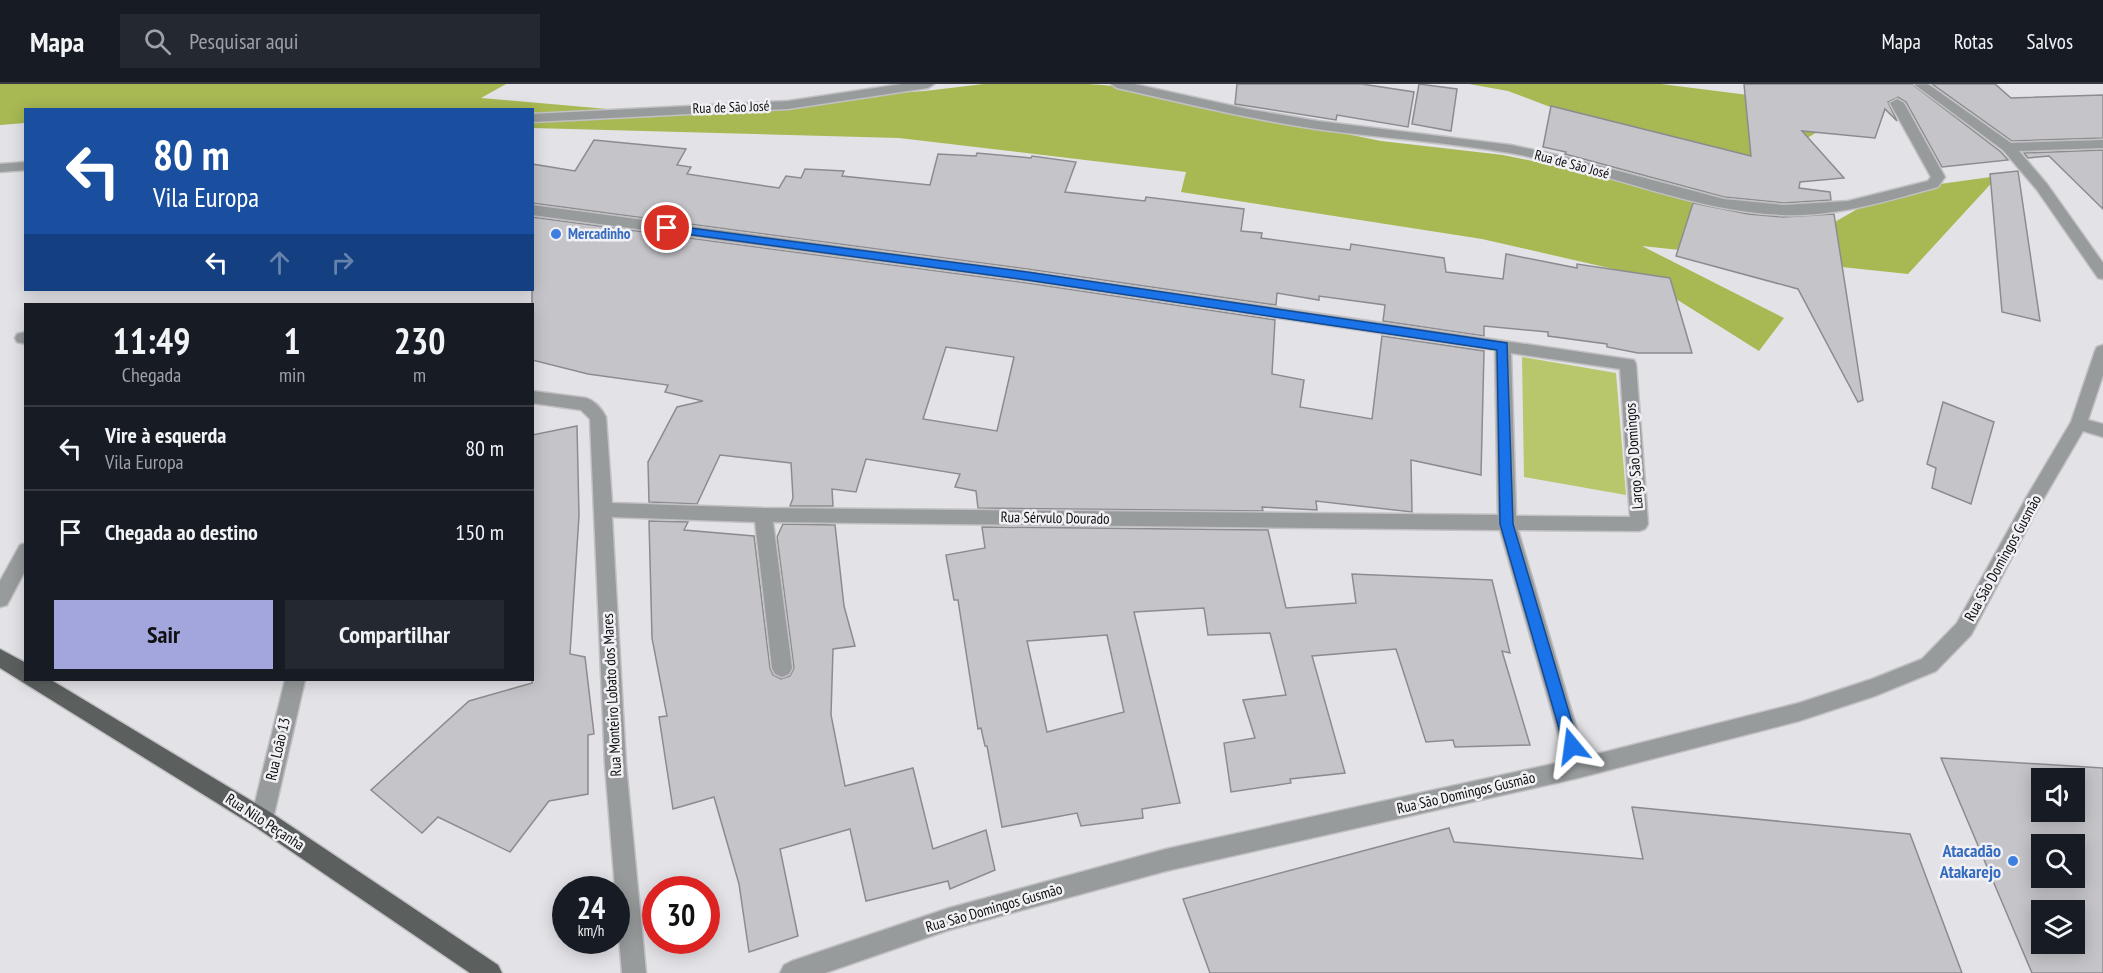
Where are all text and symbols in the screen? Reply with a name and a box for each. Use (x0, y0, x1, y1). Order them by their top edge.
search box (120, 14, 540, 68)
text: Mapa (30, 23, 84, 60)
icon: search (141, 25, 174, 58)
text: Pesquisar aqui (189, 27, 298, 55)
text: Mapa (1881, 28, 1921, 55)
text: Rotas (1954, 28, 1993, 55)
text: Salvos (2026, 28, 2073, 55)
street label: Rua de São José (692, 97, 770, 117)
text: 80 m (153, 127, 230, 182)
icon: left (54, 132, 132, 210)
street label: Rua de São José (1533, 145, 1612, 183)
text: Vila Europa (153, 180, 259, 214)
pin (641, 202, 692, 253)
icon: arrive (650, 211, 683, 244)
place label: Mercadinho (568, 224, 631, 243)
marker: Mercadinho (549, 227, 563, 241)
icon: left (200, 246, 233, 279)
icon: ahead (263, 246, 296, 279)
icon: right (326, 246, 359, 279)
text: 11:49 (113, 317, 190, 364)
text: 1 (283, 317, 301, 364)
text: 230 (394, 317, 445, 364)
text: Chegada (122, 362, 181, 388)
text: min (279, 362, 305, 388)
text: m (413, 362, 426, 388)
street label: Largo São Domingos (1620, 402, 1647, 510)
text: Vire à esquerda (105, 421, 226, 449)
icon: left (54, 432, 87, 465)
text: 80 m (465, 434, 504, 462)
text: Vila Europa (105, 449, 184, 475)
street label: Rua São Domingos Gusmão (1960, 491, 2045, 624)
street label: Rua Sérvulo Dourado (1000, 507, 1110, 528)
icon: arrive (54, 516, 87, 549)
text: Chegada ao destino (105, 518, 258, 546)
text: 150 m (455, 518, 504, 546)
button: Sair (54, 600, 273, 669)
button: Compartilhar (285, 600, 504, 669)
street label: Rua Monteiro Lobato dos Mares (598, 613, 625, 777)
position arrow (1540, 714, 1604, 778)
street label: Rua Loão 13 (261, 716, 294, 782)
street label: Rua São Domingos Gusmão (1395, 767, 1537, 818)
map controls (2031, 768, 2085, 954)
button: sound (2031, 768, 2085, 822)
street label: Rua Nilo Peçanha (222, 789, 308, 854)
button: search (2031, 834, 2085, 888)
place label: Atacadão Atakarejo (1939, 839, 2001, 883)
marker: Atacadão Atakarejo (2006, 854, 2020, 868)
speed limit sign: 30 (642, 876, 720, 954)
street label: Rua São Domingos Gusmão (923, 879, 1064, 936)
text: 24 (577, 888, 605, 927)
button: layers (2031, 900, 2085, 954)
text: km/h (578, 921, 604, 940)

